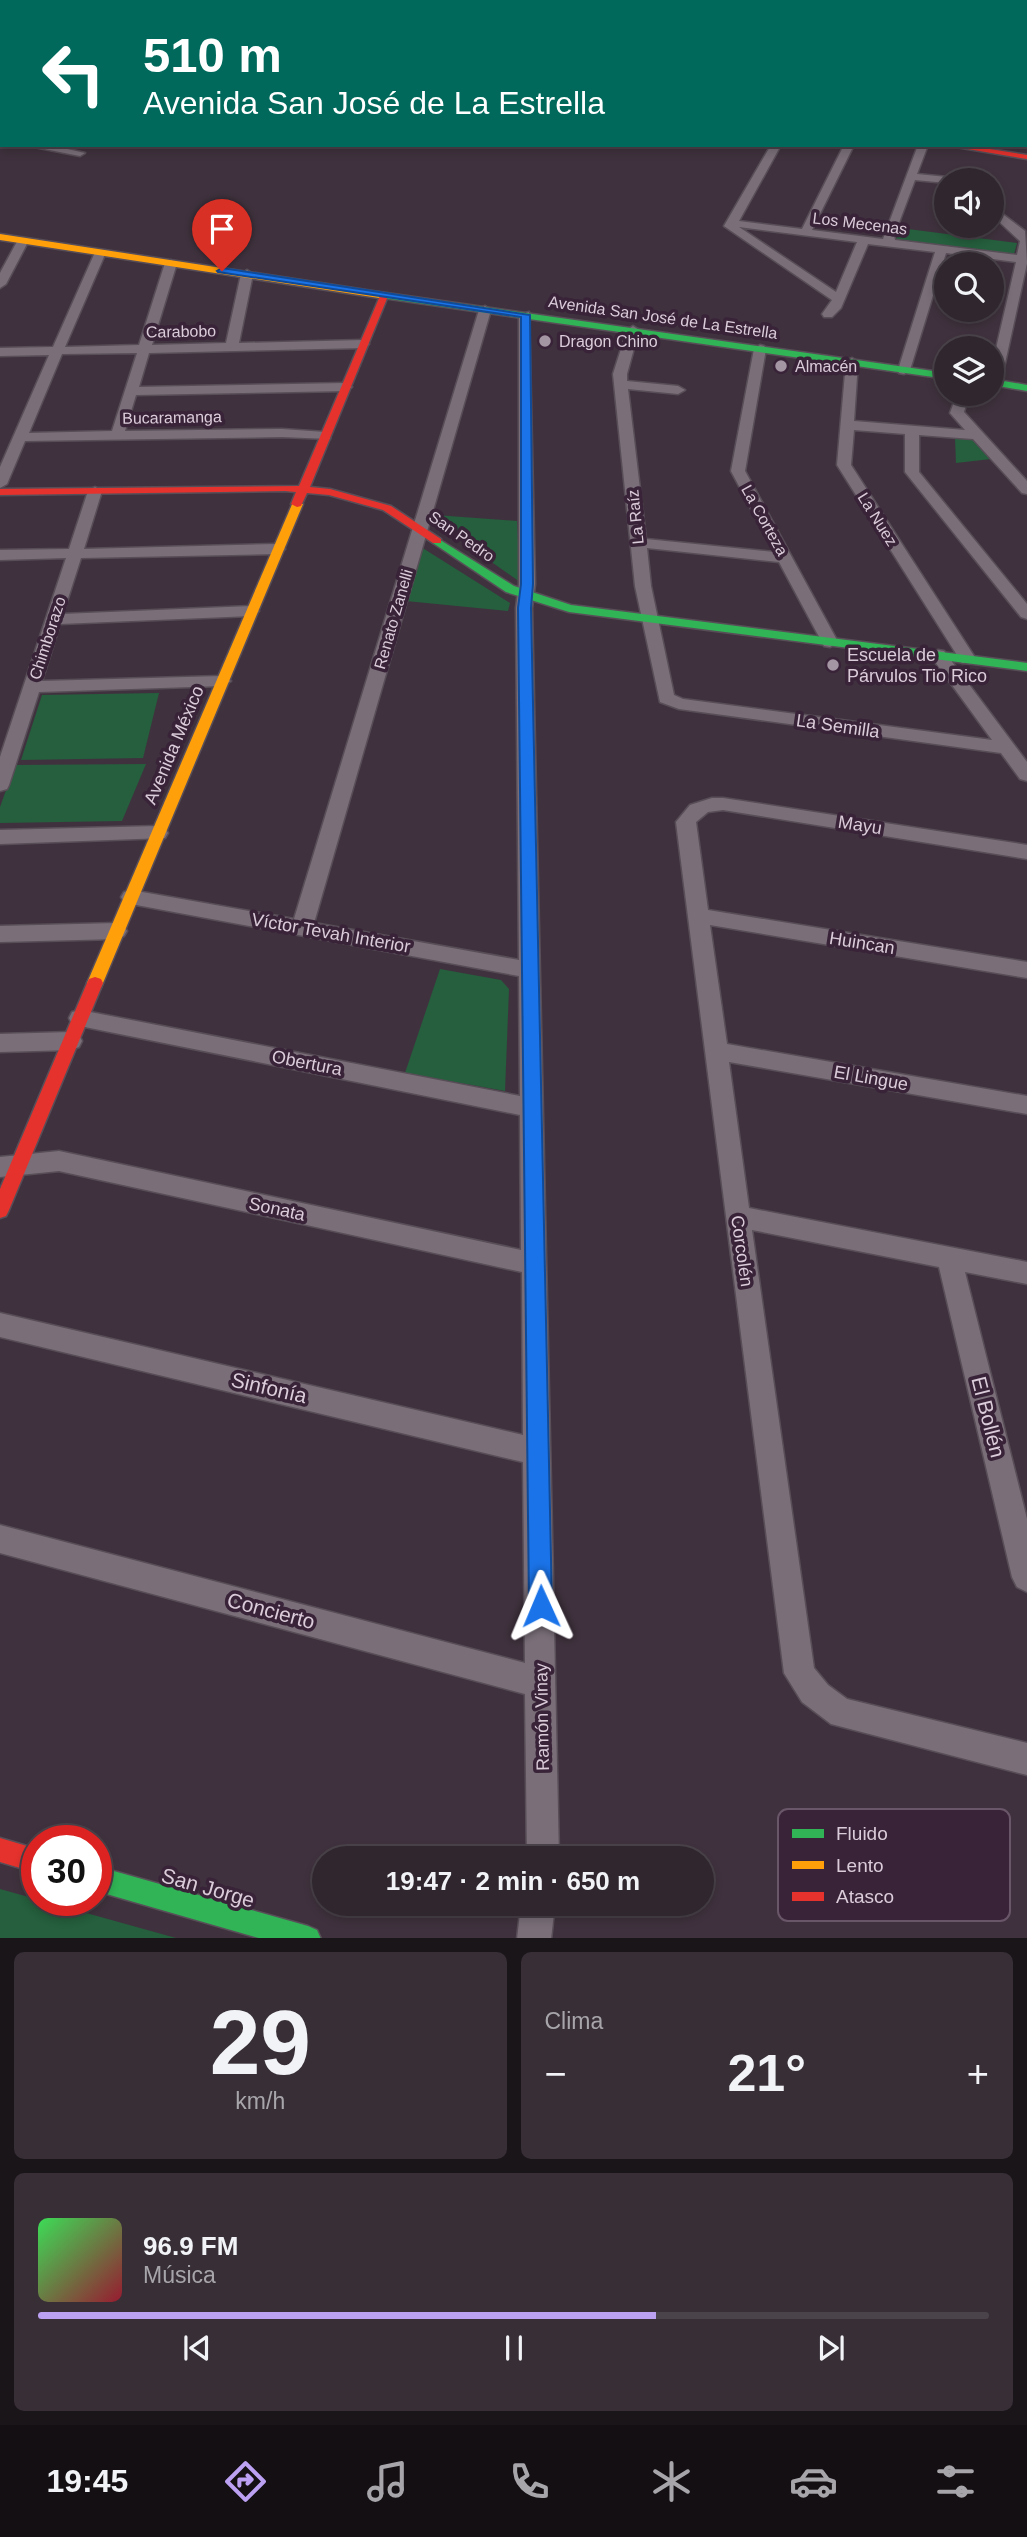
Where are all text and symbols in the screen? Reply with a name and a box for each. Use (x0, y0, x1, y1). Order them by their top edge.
icon: left (28, 28, 119, 119)
text: 510 m (143, 28, 282, 82)
text: Avenida San José de La Estrella (143, 85, 605, 121)
map controls (934, 168, 1004, 406)
button: sound (934, 168, 1004, 238)
pin (192, 199, 252, 271)
street label: Los Mecenas (812, 209, 908, 238)
icon: arrive (203, 210, 241, 248)
button: search (934, 252, 1004, 322)
street label: Avenida San José de La Estrella (547, 293, 779, 342)
street label: Carabobo (146, 322, 216, 341)
marker: Dragon Chino (537, 333, 553, 349)
place label: Dragon Chino (559, 333, 658, 350)
button: layers (934, 336, 1004, 406)
marker: Almacén (773, 358, 789, 374)
place label: Almacén (795, 358, 857, 375)
street label: Bucaramanga (122, 408, 222, 427)
street label: La Corteza (738, 482, 791, 559)
street label: La Raíz (624, 489, 647, 545)
street label: La Nuez (855, 489, 901, 549)
street label: San Pedro (426, 508, 498, 565)
street label: Renato Zanelli (371, 567, 416, 671)
street label: Chimborazo (26, 594, 69, 682)
place label: Escuela de Párvulos Tio Rico (847, 645, 987, 686)
marker: Escuela de Párvulos Tio Rico (825, 657, 841, 673)
street label: Avenida México (140, 683, 208, 807)
street label: La Semilla (795, 710, 882, 742)
street label: Mayu (837, 812, 883, 838)
street label: Víctor Tevah Interior (250, 909, 412, 957)
street label: Huincan (828, 928, 896, 958)
street label: Obertura (270, 1046, 345, 1080)
street label: El Lingue (832, 1062, 910, 1094)
street label: Sonata (247, 1193, 308, 1225)
street label: Corcolén (727, 1214, 757, 1288)
street label: Sinfonía (229, 1368, 310, 1407)
street label: El Bollén (967, 1374, 1010, 1460)
position arrow (504, 1569, 578, 1643)
street label: Concierto (225, 1588, 318, 1633)
street label: Ramón Vinay (531, 1663, 553, 1771)
legend (778, 1809, 1010, 1921)
text: Fluido (836, 1823, 888, 1844)
speed limit sign: 30 (21, 1825, 112, 1916)
text: Lento (836, 1855, 884, 1876)
street label: San Jorge (159, 1863, 257, 1912)
text: 19:47 · 2 min · 650 m (386, 1866, 640, 1896)
text: Atasco (836, 1886, 894, 1907)
text: 29 (210, 1992, 311, 2093)
text: Clima (545, 2008, 603, 2034)
text: 21° (727, 2044, 806, 2102)
text: − (545, 2053, 567, 2095)
text: + (967, 2053, 989, 2095)
text: km/h (235, 2088, 285, 2114)
text: 96.9 FM (143, 2231, 238, 2261)
text: Música (143, 2262, 216, 2288)
icon: previous (178, 2329, 216, 2367)
icon: pause (495, 2329, 533, 2367)
icon: next (812, 2329, 850, 2367)
icon: directions (221, 2457, 270, 2506)
icon: music (363, 2457, 412, 2506)
icon: phone (505, 2457, 554, 2506)
icon: climate (647, 2457, 696, 2506)
icon: car (789, 2457, 838, 2506)
icon: filters (931, 2457, 980, 2506)
text: 19:45 (47, 2463, 128, 2499)

